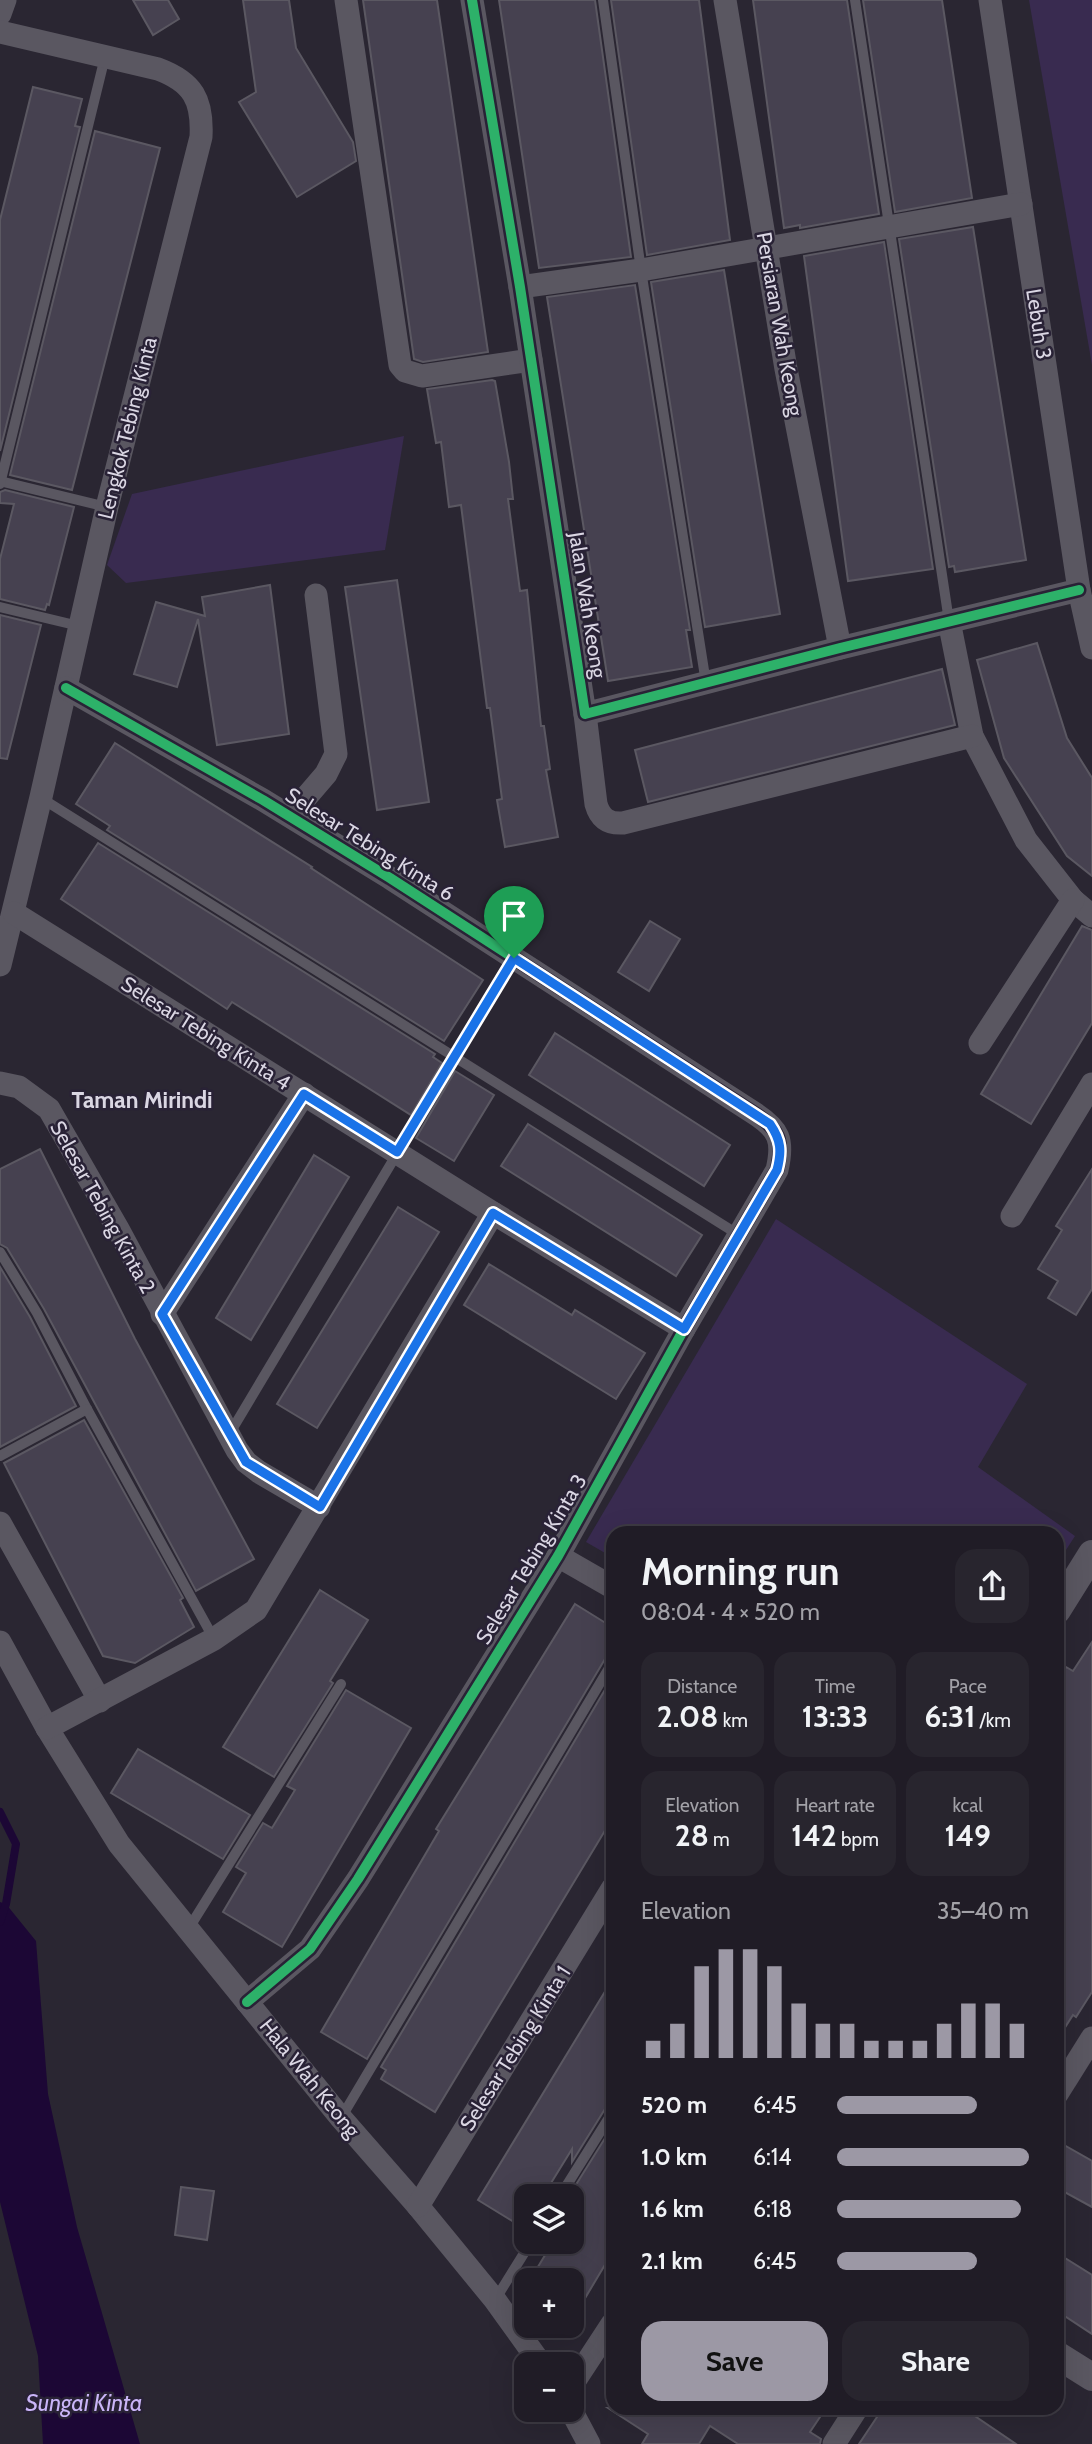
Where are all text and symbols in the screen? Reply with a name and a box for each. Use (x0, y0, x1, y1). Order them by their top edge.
street label: Persiaran Wah Keong (752, 230, 809, 418)
street label: Lebuh 3 (1021, 287, 1057, 361)
street label: Lengkok Tebing Kinta (92, 334, 162, 522)
street label: Jalan Wah Keong (564, 529, 612, 680)
street label: Selesar Tebing Kinta 6 (281, 782, 459, 906)
pin (484, 886, 544, 958)
icon: arrive (495, 897, 533, 935)
street label: Selesar Tebing Kinta 4 (117, 971, 295, 1095)
district label: Taman Mirindi (71, 1086, 213, 1114)
street label: Selesar Tebing Kinta 2 (45, 1116, 161, 1298)
street label: Selesar Tebing Kinta 3 (470, 1470, 592, 1648)
text: Morning run (641, 1548, 840, 1595)
button: share (955, 1549, 1029, 1623)
text: 08:04 · 4 × 520 m (641, 1598, 820, 1626)
text: Distance (667, 1675, 737, 1698)
text: Time (815, 1675, 855, 1698)
text: Pace (949, 1675, 987, 1698)
text: 2.08 (657, 1698, 718, 1735)
text: 13:33 (802, 1698, 868, 1735)
text: 6:31 (924, 1698, 975, 1735)
text: km (718, 1709, 748, 1732)
text: /km (975, 1709, 1011, 1732)
text: Elevation (665, 1794, 739, 1817)
text: Heart rate (795, 1794, 875, 1817)
text: kcal (952, 1794, 983, 1817)
text: 28 (675, 1817, 709, 1854)
text: 142 (791, 1817, 837, 1854)
text: 149 (944, 1817, 991, 1854)
text: m (709, 1828, 730, 1851)
text: bpm (837, 1828, 879, 1851)
text: Elevation (641, 1897, 731, 1925)
text: 35–40 m (937, 1897, 1029, 1925)
street label: Selesar Tebing Kinta 1 (454, 1961, 576, 2135)
street label: Hala Wah Keong (255, 2014, 366, 2143)
text: 520 m (641, 2091, 707, 2119)
text: 6:45 (753, 2091, 797, 2119)
text: 1.0 km (641, 2143, 707, 2171)
text: 6:14 (753, 2143, 792, 2171)
map controls (514, 2184, 584, 2422)
button: layers (514, 2184, 584, 2254)
text: 1.6 km (641, 2195, 704, 2223)
text: 6:18 (753, 2195, 792, 2223)
text: 2.1 km (641, 2247, 703, 2275)
text: 6:45 (753, 2247, 797, 2275)
button: + (514, 2268, 584, 2338)
button: Save (641, 2321, 828, 2401)
button: Share (842, 2321, 1029, 2401)
button: − (514, 2352, 584, 2422)
water label: Sungai Kinta (26, 2389, 142, 2417)

